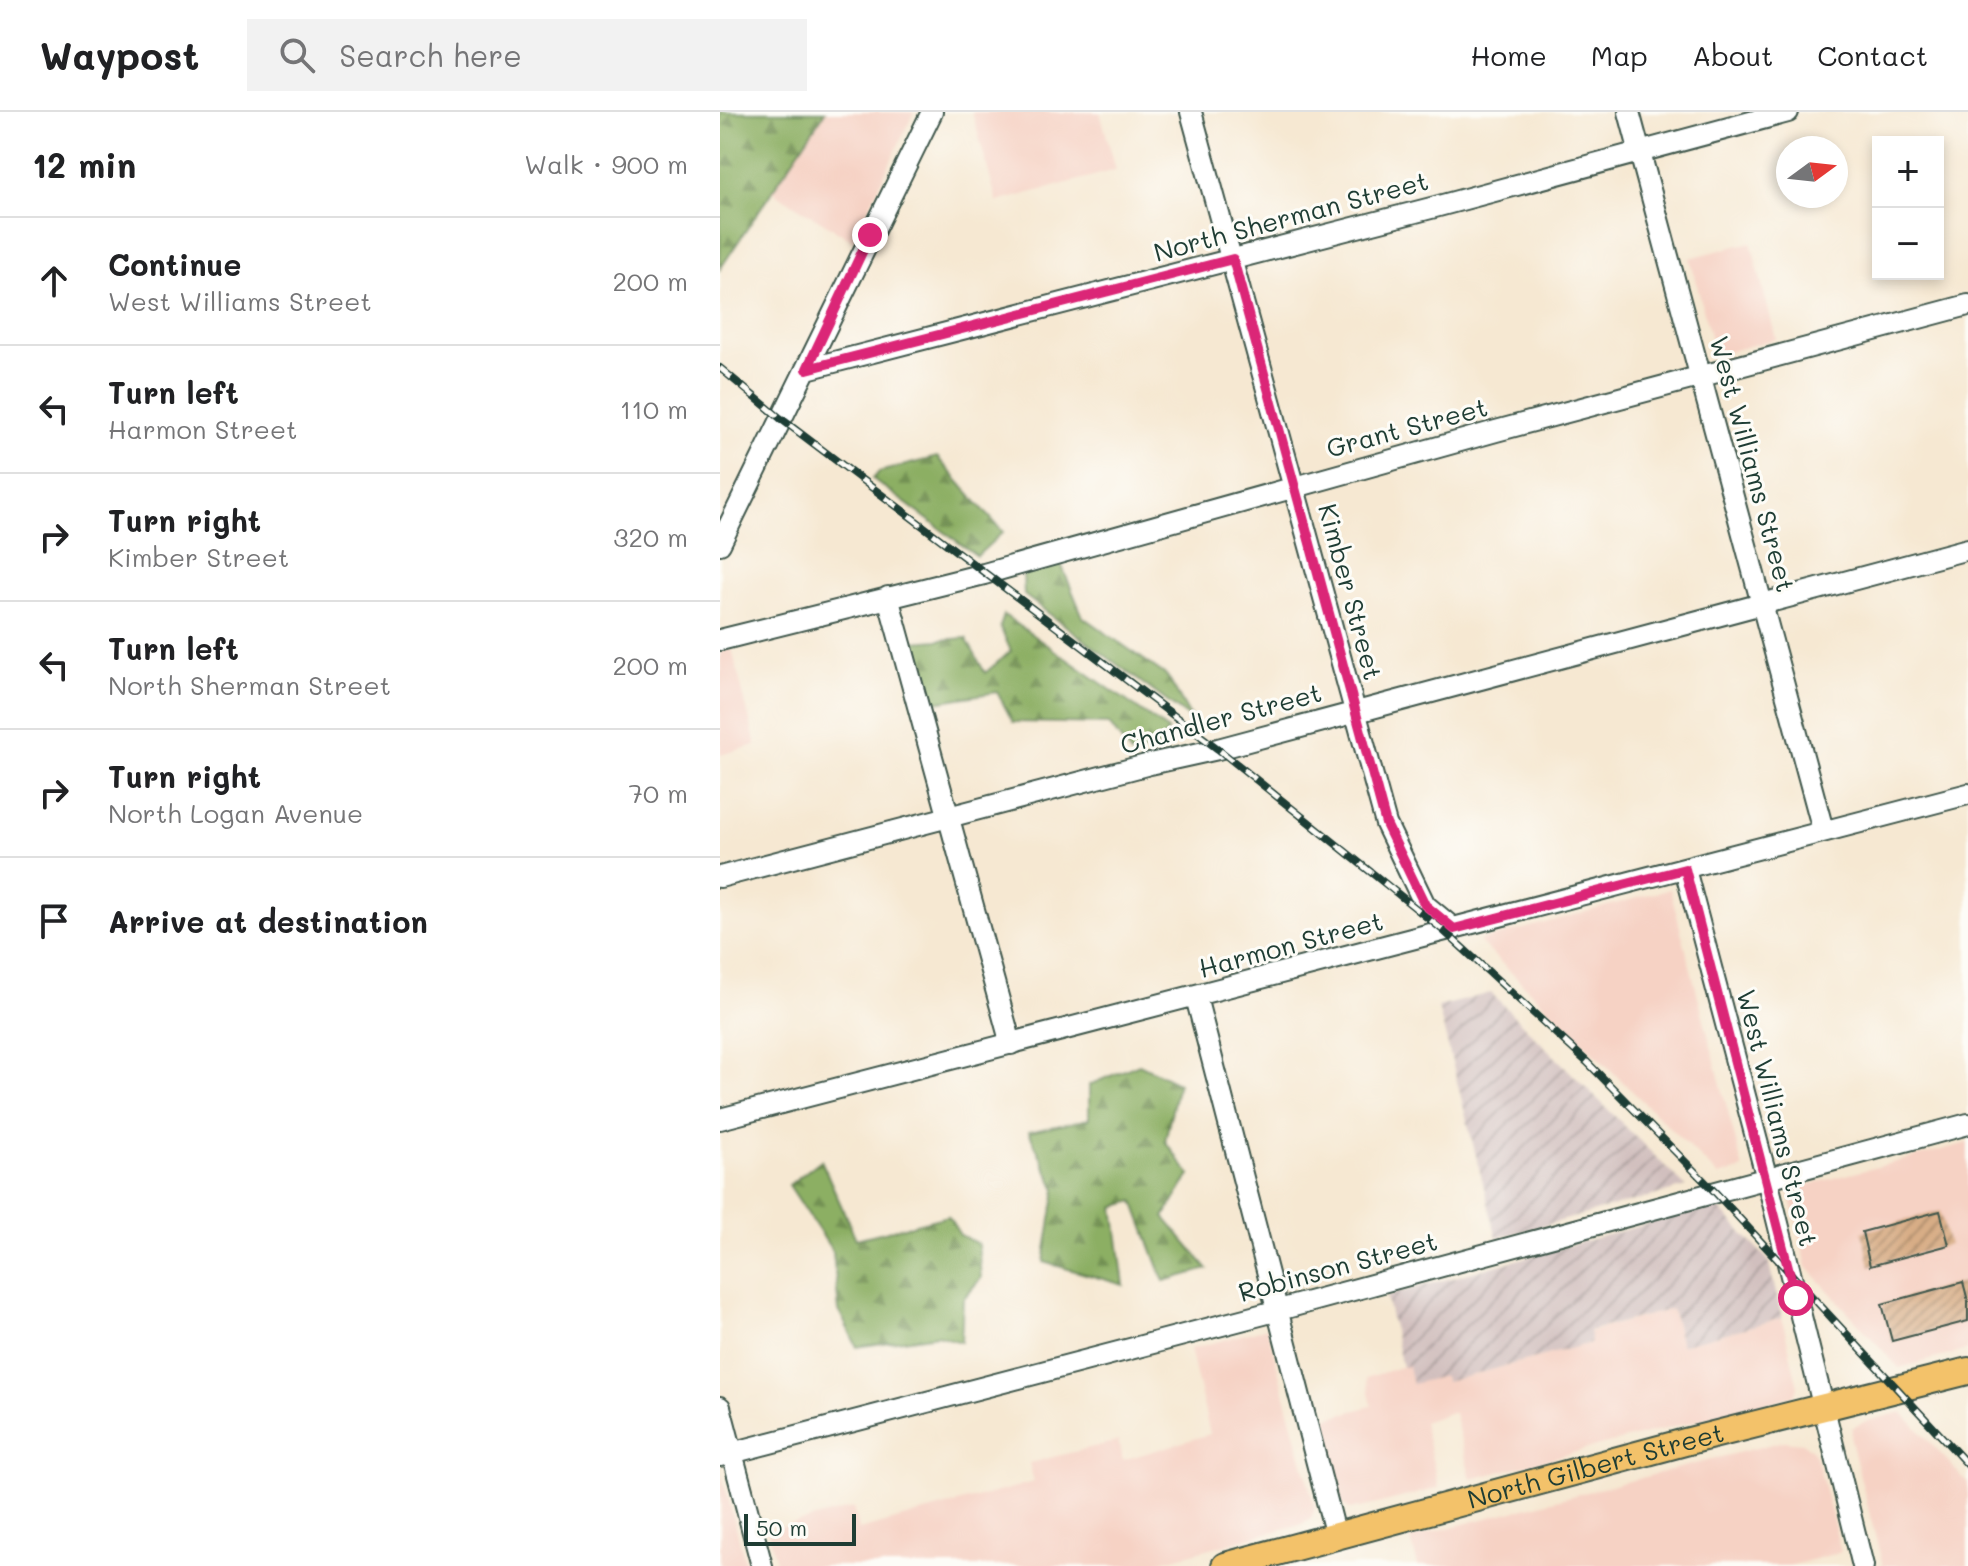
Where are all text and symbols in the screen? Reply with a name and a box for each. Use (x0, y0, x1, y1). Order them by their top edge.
search box (247, 19, 807, 91)
text: Waypost (40, 30, 199, 80)
icon: search (275, 33, 319, 77)
text: Search here (339, 35, 522, 75)
text: Home (1471, 37, 1547, 73)
text: Map (1591, 37, 1648, 73)
text: About (1692, 37, 1773, 73)
text: Contact (1817, 37, 1928, 73)
north arrow (1776, 136, 1848, 208)
map controls (1872, 136, 1944, 280)
button: + (1872, 136, 1944, 208)
text: 12 min (32, 142, 136, 187)
text: Walk · 900 m (524, 147, 688, 181)
street label: North Sherman Street (1150, 163, 1432, 269)
button: − (1872, 208, 1944, 280)
route end (852, 217, 888, 253)
text: Continue (108, 244, 241, 284)
icon: ahead (32, 259, 76, 303)
text: 200 m (612, 264, 688, 298)
text: West Williams Street (108, 284, 372, 318)
street label: West Williams Street (1702, 332, 1804, 596)
text: Turn left (108, 372, 239, 412)
icon: left (32, 387, 76, 431)
street label: Grant Street (1322, 389, 1491, 465)
text: 110 m (620, 392, 688, 426)
text: Harmon Street (108, 412, 297, 446)
text: Turn right (108, 500, 261, 540)
street label: Kimber Street (1311, 500, 1391, 684)
icon: right (32, 515, 76, 559)
text: 320 m (613, 520, 688, 554)
text: Kimber Street (108, 540, 289, 574)
text: Turn left (108, 628, 239, 668)
icon: left (32, 643, 76, 687)
text: 200 m (612, 648, 688, 682)
text: North Sherman Street (108, 668, 391, 702)
street label: Chandler Street (1116, 675, 1325, 761)
text: Turn right (108, 756, 261, 796)
icon: right (32, 771, 76, 815)
text: 70 m (628, 776, 688, 810)
text: North Logan Avenue (108, 796, 363, 830)
icon: arrive (32, 899, 76, 943)
text: Arrive at destination (108, 901, 428, 941)
street label: Harmon Street (1195, 903, 1387, 985)
street label: West Williams Street (1730, 986, 1826, 1250)
street label: Robinson Street (1235, 1223, 1441, 1309)
route start (1778, 1280, 1814, 1316)
street label: North Gilbert Street (1464, 1415, 1727, 1516)
scale bar (744, 1510, 856, 1546)
text: 50 m (756, 1513, 807, 1542)

